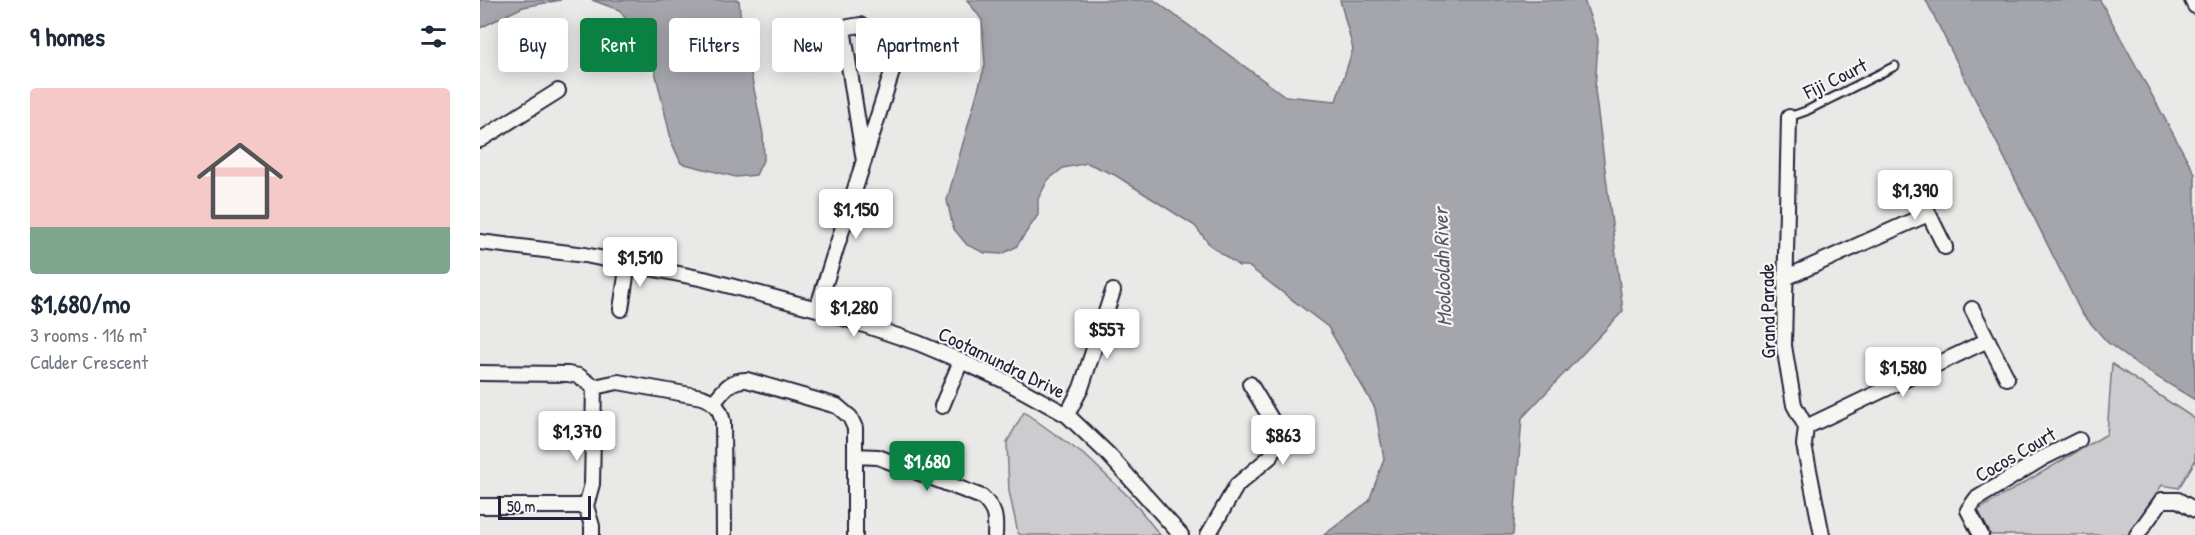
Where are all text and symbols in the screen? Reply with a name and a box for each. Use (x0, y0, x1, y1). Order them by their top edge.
chip: Buy (498, 18, 568, 72)
chip: Rent (580, 18, 657, 72)
chip: Filters (669, 18, 760, 72)
chip: New (772, 18, 844, 72)
chip: Apartment (856, 18, 980, 72)
text: 9 homes (30, 19, 105, 54)
icon: filters (417, 20, 450, 53)
street label: Fiji Court (1798, 51, 1872, 105)
icon: home (186, 127, 294, 235)
pin: $1,390 (1866, 170, 1964, 221)
text: $1,390 (1892, 176, 1938, 203)
pin: $1,150 (807, 189, 905, 240)
text: $1,150 (833, 195, 879, 222)
water label: Mooloolah River (1425, 204, 1459, 327)
pin: $1,510 (591, 237, 689, 288)
text: $1,510 (617, 243, 663, 270)
street label: Grand Parade (1753, 263, 1781, 359)
text: $1,680/mo (30, 286, 130, 321)
pin: $1,280 (805, 287, 903, 338)
text: $1,280 (830, 293, 878, 320)
pin: $557 (1071, 309, 1143, 360)
text: $557 (1089, 315, 1125, 342)
street label: Cootamundra Drive (934, 320, 1070, 404)
text: 3 rooms · 116 m² (30, 321, 147, 348)
pin: $1,580 (1854, 347, 1952, 398)
text: Calder Crescent (30, 348, 148, 375)
text: $1,580 (1879, 353, 1927, 380)
pin: $1,370 (528, 411, 626, 462)
pin: $863 (1247, 415, 1319, 466)
text: $1,370 (552, 417, 602, 444)
street label: Cocos Court (1970, 420, 2061, 488)
text: $863 (1265, 421, 1301, 448)
pin: $1,680 (878, 441, 976, 492)
text: $1,680 (903, 447, 951, 474)
scale bar (498, 493, 591, 520)
text: 50 m (507, 495, 536, 517)

